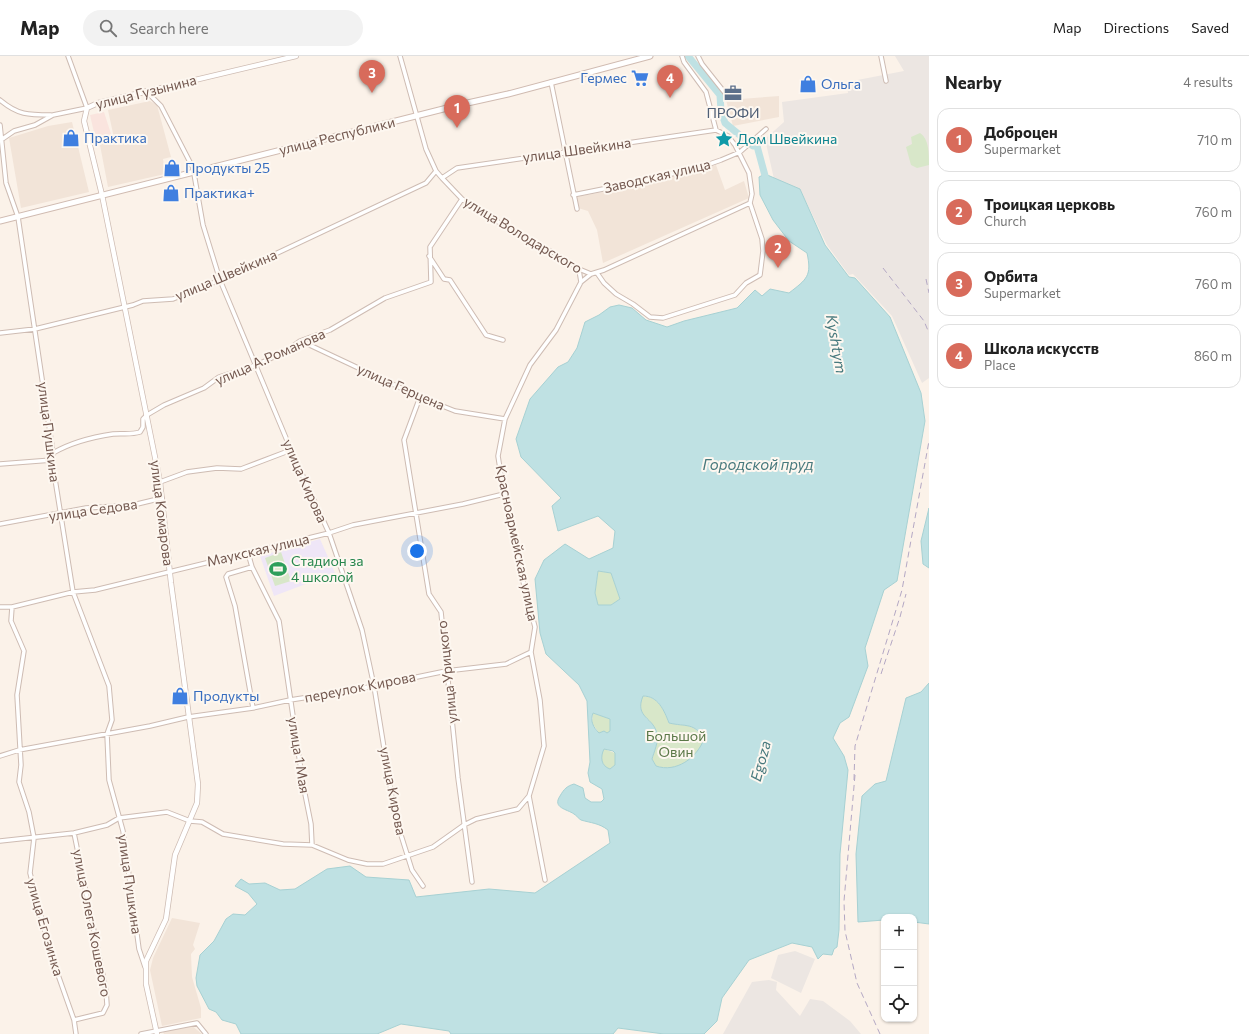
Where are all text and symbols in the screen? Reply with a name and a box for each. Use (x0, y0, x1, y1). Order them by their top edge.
search box (83, 10, 363, 46)
text: Map (20, 16, 59, 39)
icon: search (97, 17, 119, 39)
text: Search here (129, 19, 209, 37)
text: Map (1053, 19, 1082, 36)
text: Directions (1104, 19, 1169, 36)
text: Saved (1191, 19, 1229, 36)
pin: 3 (359, 60, 385, 93)
pin: 4 (657, 65, 683, 98)
supermarket icon: Гермес (630, 68, 650, 88)
place label: Гермес (580, 69, 627, 86)
street label: улица Гузынина (94, 71, 198, 112)
text: Nearby (945, 72, 1002, 93)
shop icon: Ольга (798, 74, 818, 94)
text: 4 results (1183, 74, 1233, 90)
place label: Ольга (821, 75, 861, 92)
office icon: ПРОФИ (723, 83, 743, 103)
pin: 1 (444, 95, 470, 128)
place label: ПРОФИ (706, 104, 760, 121)
street label: улица Республики (277, 113, 397, 158)
text: Доброцен (984, 123, 1058, 141)
shop icon: Практика (61, 128, 81, 148)
place label: Практика (84, 129, 147, 146)
place icon: Дом Швейкина (714, 129, 734, 149)
place label: Дом Швейкина (737, 130, 837, 147)
text: 1 (956, 132, 962, 148)
text: 710 m (1197, 132, 1232, 148)
street label: улица Швейкина (522, 133, 632, 166)
text: Supermarket (984, 141, 1061, 157)
street label: Заводская улица (602, 155, 712, 196)
shop icon: Продукты 25 (162, 158, 182, 178)
place label: Продукты 25 (185, 159, 270, 176)
shop icon: Практика+ (161, 183, 181, 203)
place label: Практика+ (184, 184, 255, 201)
street label: улица Володарского (461, 192, 586, 277)
text: Троицкая церковь (984, 195, 1115, 213)
text: 2 (955, 204, 963, 220)
text: 760 m (1195, 204, 1232, 220)
text: Church (984, 213, 1026, 229)
pin: 2 (765, 235, 791, 268)
street label: улица Швейкина (172, 245, 279, 304)
text: Орбита (984, 267, 1038, 285)
text: 3 (955, 276, 963, 292)
text: 760 m (1195, 276, 1232, 292)
text: Supermarket (984, 285, 1061, 301)
water label: Kyshtym (823, 313, 851, 375)
street label: улица А.Романова (212, 325, 328, 389)
text: Школа искусств (984, 339, 1099, 357)
text: 4 (955, 348, 963, 364)
text: 860 m (1194, 348, 1232, 364)
text: Place (984, 357, 1016, 373)
street label: улица Герцена (355, 360, 448, 413)
street label: улица Пушкина (35, 381, 64, 483)
street label: улица Кирова (279, 436, 331, 525)
water label: Городской пруд (702, 455, 814, 473)
street label: улица Комарова (148, 459, 177, 567)
street label: Красноармейская улица (493, 463, 542, 622)
street label: улица Седова (48, 495, 138, 524)
street label: Маукская улица (205, 529, 311, 570)
your location (407, 541, 427, 561)
place label: Стадион за 4 школой (291, 552, 364, 585)
sports icon: Стадион за 4 школой (268, 559, 288, 579)
street label: улица Урицкого (433, 620, 460, 725)
street label: переулок Кирова (303, 667, 417, 706)
shop icon: Продукты (170, 686, 190, 706)
place label: Продукты (193, 687, 259, 704)
street label: улица 1 Мая (285, 715, 314, 795)
park label: Большой Овин (646, 727, 706, 760)
water label: Egoza (746, 738, 774, 783)
street label: улица Кирова (377, 745, 410, 837)
street label: улица Пушкина (115, 833, 146, 935)
street label: улица Олега Кошевого (70, 848, 115, 998)
street label: улица Егозинка (23, 876, 68, 978)
map controls (881, 914, 917, 1022)
button: + (881, 914, 917, 950)
button: − (881, 950, 917, 986)
button: locate (881, 986, 917, 1022)

